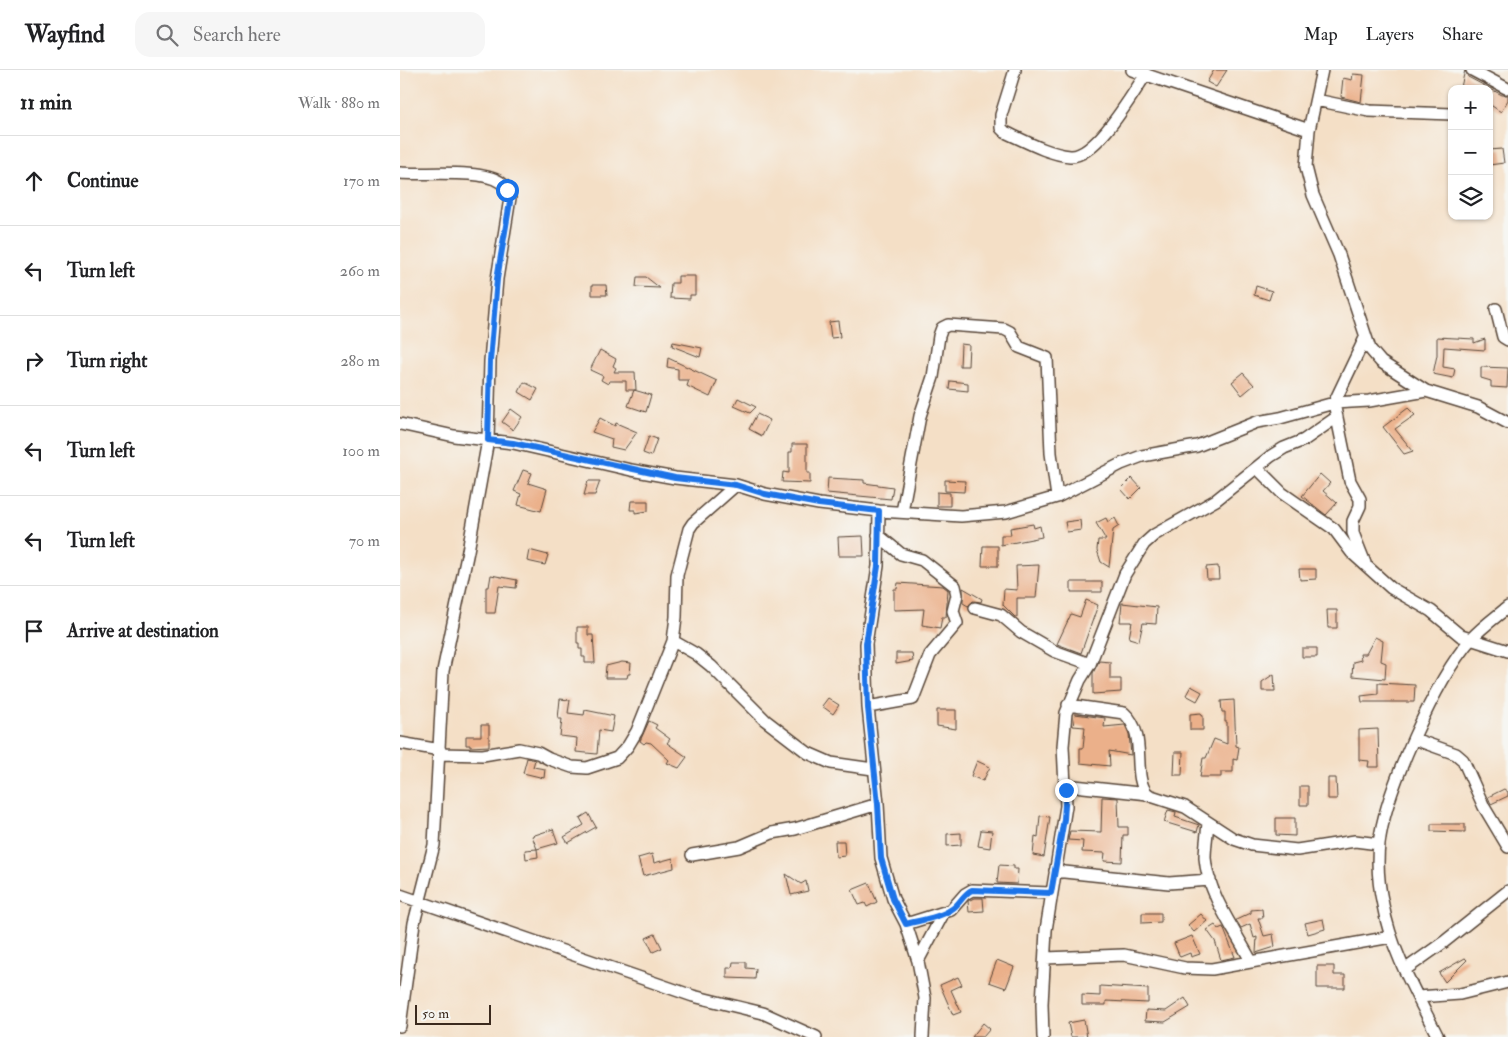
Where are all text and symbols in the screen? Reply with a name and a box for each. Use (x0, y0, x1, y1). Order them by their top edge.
search box (135, 12, 485, 57)
text: Wayfind (25, 19, 105, 50)
icon: search (153, 21, 181, 49)
text: Search here (193, 23, 281, 47)
text: Map (1304, 23, 1338, 46)
text: Layers (1366, 23, 1414, 46)
text: Share (1442, 23, 1483, 46)
map controls (1448, 85, 1493, 220)
button: + (1448, 85, 1493, 130)
text: 11 min (20, 89, 72, 116)
text: Walk · 880 m (298, 93, 380, 113)
button: − (1448, 130, 1493, 175)
icon: ahead (20, 167, 48, 195)
text: Continue (67, 169, 138, 193)
text: 170 m (343, 171, 380, 191)
button: layers (1448, 175, 1493, 220)
route start (496, 179, 519, 202)
icon: left (20, 257, 48, 285)
text: Turn left (67, 259, 135, 283)
text: 260 m (340, 261, 380, 281)
icon: right (20, 347, 48, 375)
text: Turn right (67, 349, 147, 373)
text: 280 m (340, 351, 380, 371)
icon: left (20, 437, 48, 465)
text: Turn left (67, 439, 135, 463)
text: 100 m (342, 441, 380, 461)
icon: left (20, 527, 48, 555)
text: Turn left (67, 529, 135, 553)
text: 70 m (349, 531, 380, 551)
icon: arrive (20, 617, 48, 645)
text: Arrive at destination (67, 619, 219, 643)
route end (1055, 779, 1078, 802)
scale bar (415, 1002, 491, 1025)
text: 50 m (422, 1005, 449, 1022)

